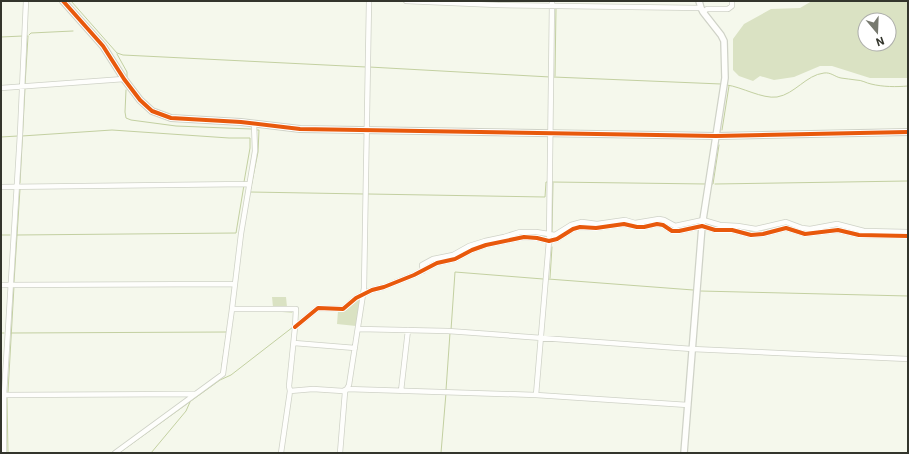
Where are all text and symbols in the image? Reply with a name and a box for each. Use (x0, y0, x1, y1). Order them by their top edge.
north arrow (857, 12, 897, 52)
text: N (874, 34, 886, 48)

